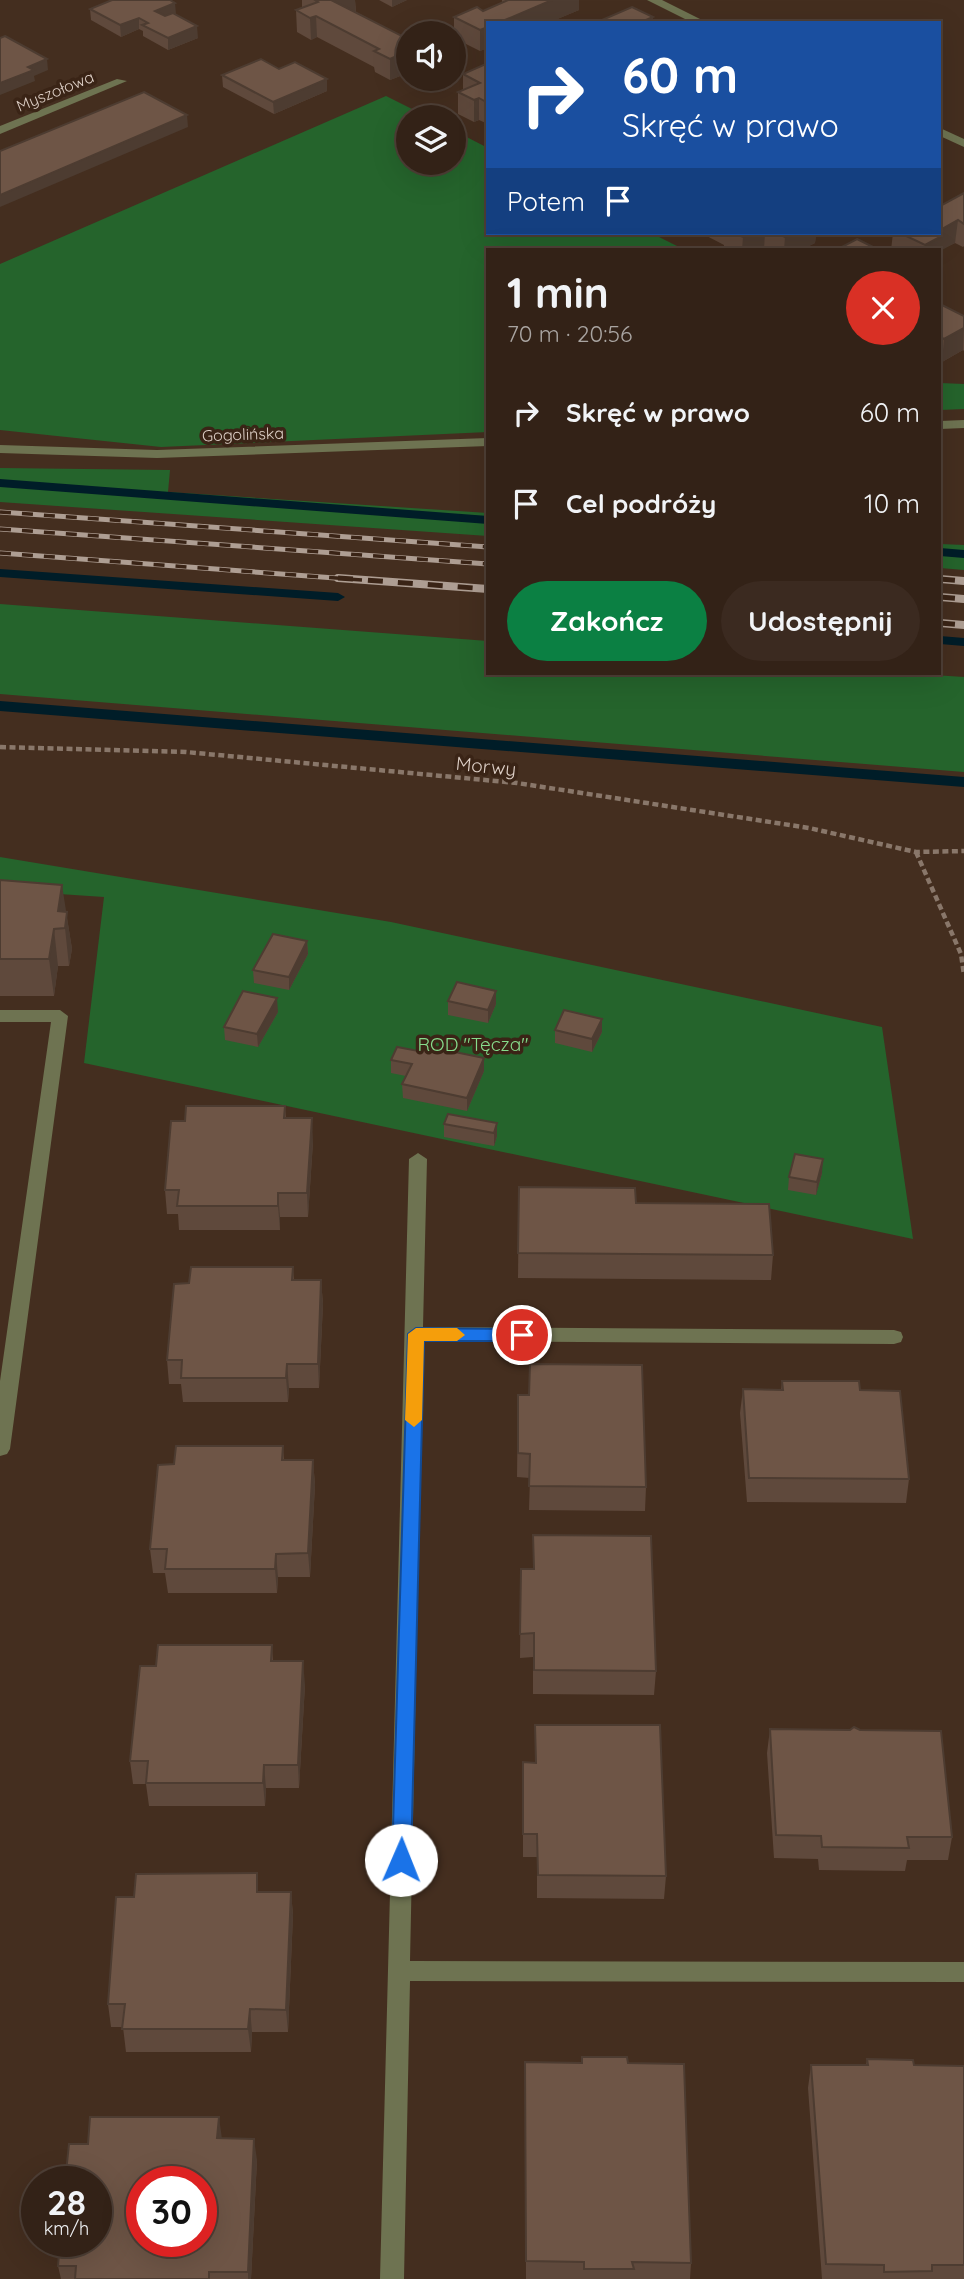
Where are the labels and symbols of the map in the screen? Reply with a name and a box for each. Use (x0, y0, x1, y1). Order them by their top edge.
street label: Myszołowa (13, 66, 97, 116)
street label: Gogolińska (202, 423, 284, 445)
street label: Morwy (455, 751, 517, 781)
park label: ROD "Tęcza" (418, 1032, 528, 1056)
pin (492, 1305, 552, 1365)
position arrow (364, 1823, 438, 1897)
speed limit sign: 30 (126, 2166, 217, 2257)

